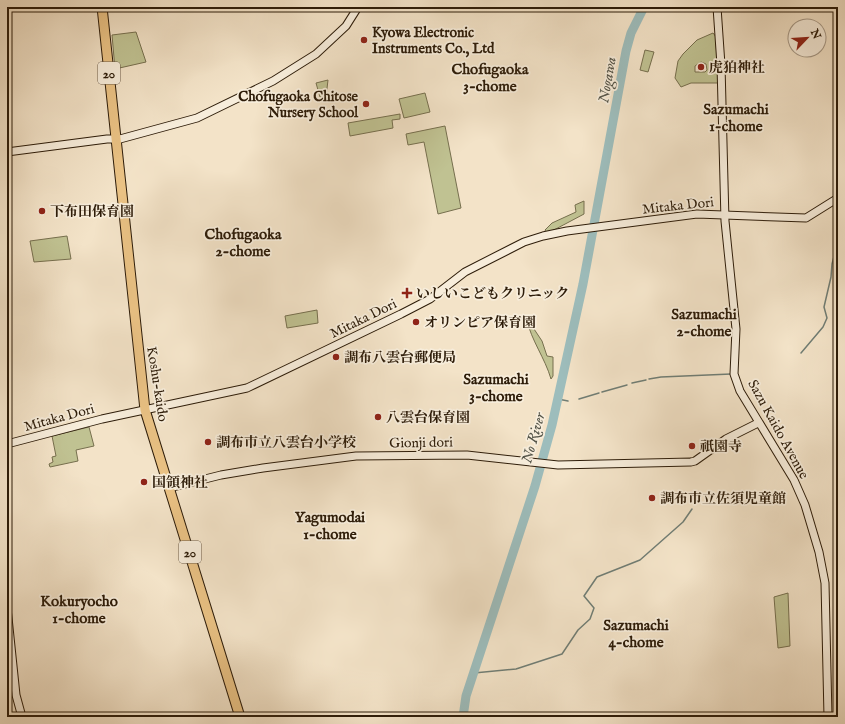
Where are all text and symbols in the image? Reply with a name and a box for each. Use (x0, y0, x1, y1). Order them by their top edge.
north arrow (787, 18, 827, 58)
place label: Kyowa Electronic Instruments Co., Ltd (372, 24, 495, 58)
text: N (806, 26, 824, 42)
marker: Kyowa Electronic Instruments Co., Ltd (359, 35, 369, 45)
water label: Nogawa (594, 55, 622, 105)
place label: 虎狛神社 (709, 59, 765, 77)
district label: Chofugaoka 3-chome (451, 60, 529, 96)
road number: 20 (98, 62, 120, 84)
marker: 虎狛神社 (696, 62, 706, 72)
place label: Chofugaoka Chitose Nursery School (238, 88, 359, 122)
marker: Chofugaoka Chitose Nursery School (361, 99, 371, 109)
district label: Sazumachi 1-chome (703, 100, 769, 136)
street label: Mitaka Dori (641, 193, 715, 219)
place label: 下布田保育園 (50, 203, 134, 221)
marker: 下布田保育園 (37, 206, 47, 216)
district label: Chofugaoka 2-chome (204, 225, 282, 261)
place label: いしいこどもクリニック (416, 285, 569, 303)
marker: いしいこどもクリニック (401, 287, 413, 299)
street label: Mitaka Dori (327, 295, 400, 343)
district label: Sazumachi 2-chome (671, 305, 737, 341)
place label: オリンピア保育園 (424, 314, 536, 332)
marker: オリンピア保育園 (411, 317, 421, 327)
street label: Koshu-kaido (142, 345, 172, 423)
place label: 調布八雲台郵便局 (344, 349, 456, 367)
marker: 調布八雲台郵便局 (331, 352, 341, 362)
district label: Sazumachi 3-chome (463, 370, 529, 406)
street label: Sazu Kaido Avenue (743, 377, 813, 483)
street label: Mitaka Dori (22, 400, 97, 436)
place label: 八雲台保育園 (386, 409, 470, 427)
water label: No River (517, 410, 550, 466)
marker: 八雲台保育園 (373, 412, 383, 422)
street label: Gionji dori (389, 433, 453, 453)
place label: 調布市立八雲台小学校 (216, 434, 356, 452)
marker: 調布市立八雲台小学校 (203, 437, 213, 447)
place label: 祇園寺 (700, 438, 742, 456)
marker: 祇園寺 (687, 441, 697, 451)
place label: 国領神社 (152, 474, 208, 492)
marker: 国領神社 (139, 477, 149, 487)
place label: 調布市立佐須児童館 (660, 490, 786, 508)
marker: 調布市立佐須児童館 (647, 493, 657, 503)
district label: Yagumodai 1-chome (295, 508, 365, 544)
road number: 20 (179, 541, 201, 563)
district label: Kokuryocho 1-chome (40, 592, 118, 628)
district label: Sazumachi 4-chome (603, 616, 669, 652)

